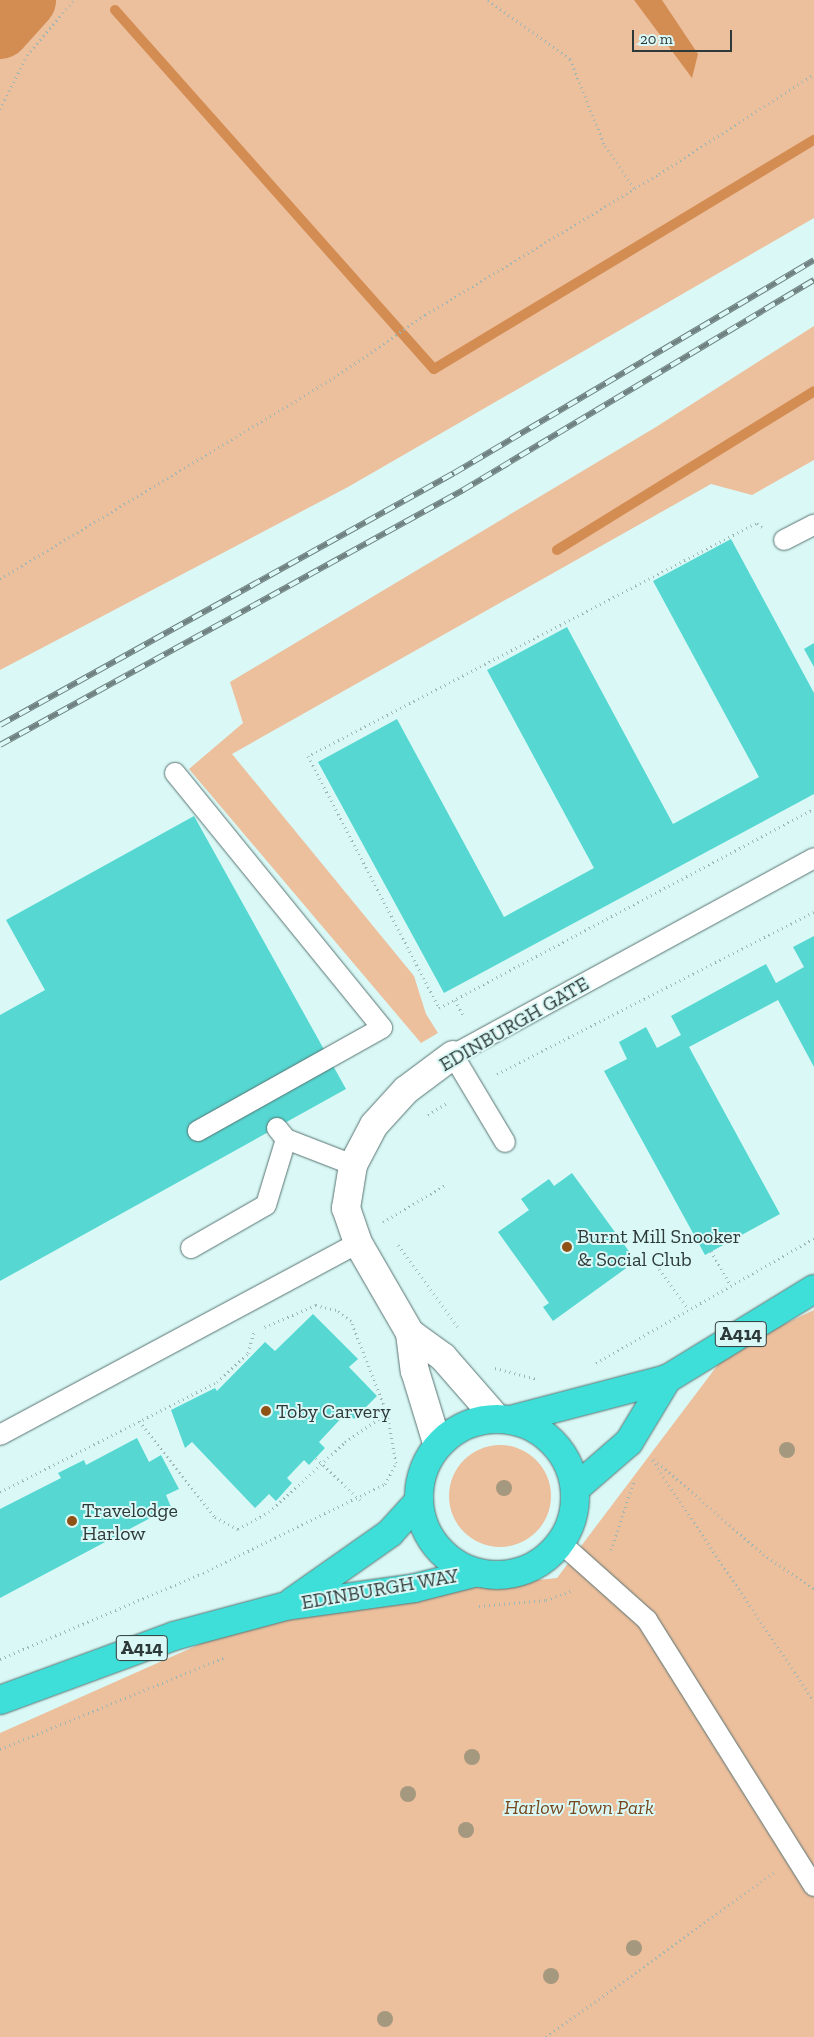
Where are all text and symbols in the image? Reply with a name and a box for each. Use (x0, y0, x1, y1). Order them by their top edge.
scale bar (634, 20, 734, 52)
text: 20 m (640, 30, 673, 48)
street label: EDINBURGH GATE (435, 971, 593, 1077)
place label: Burnt Mill Snooker & Social Club (577, 1224, 741, 1271)
marker: Burnt Mill Snooker & Social Club (561, 1241, 573, 1253)
road number: A414 (715, 1318, 767, 1350)
place label: Toby Carvery (276, 1399, 391, 1423)
marker: Toby Carvery (260, 1405, 272, 1417)
place label: Travelodge Harlow (82, 1498, 178, 1545)
marker: Travelodge Harlow (66, 1515, 78, 1527)
street label: EDINBURGH WAY (299, 1563, 461, 1615)
road number: A414 (116, 1632, 168, 1665)
park label: Harlow Town Park (504, 1795, 654, 1819)

